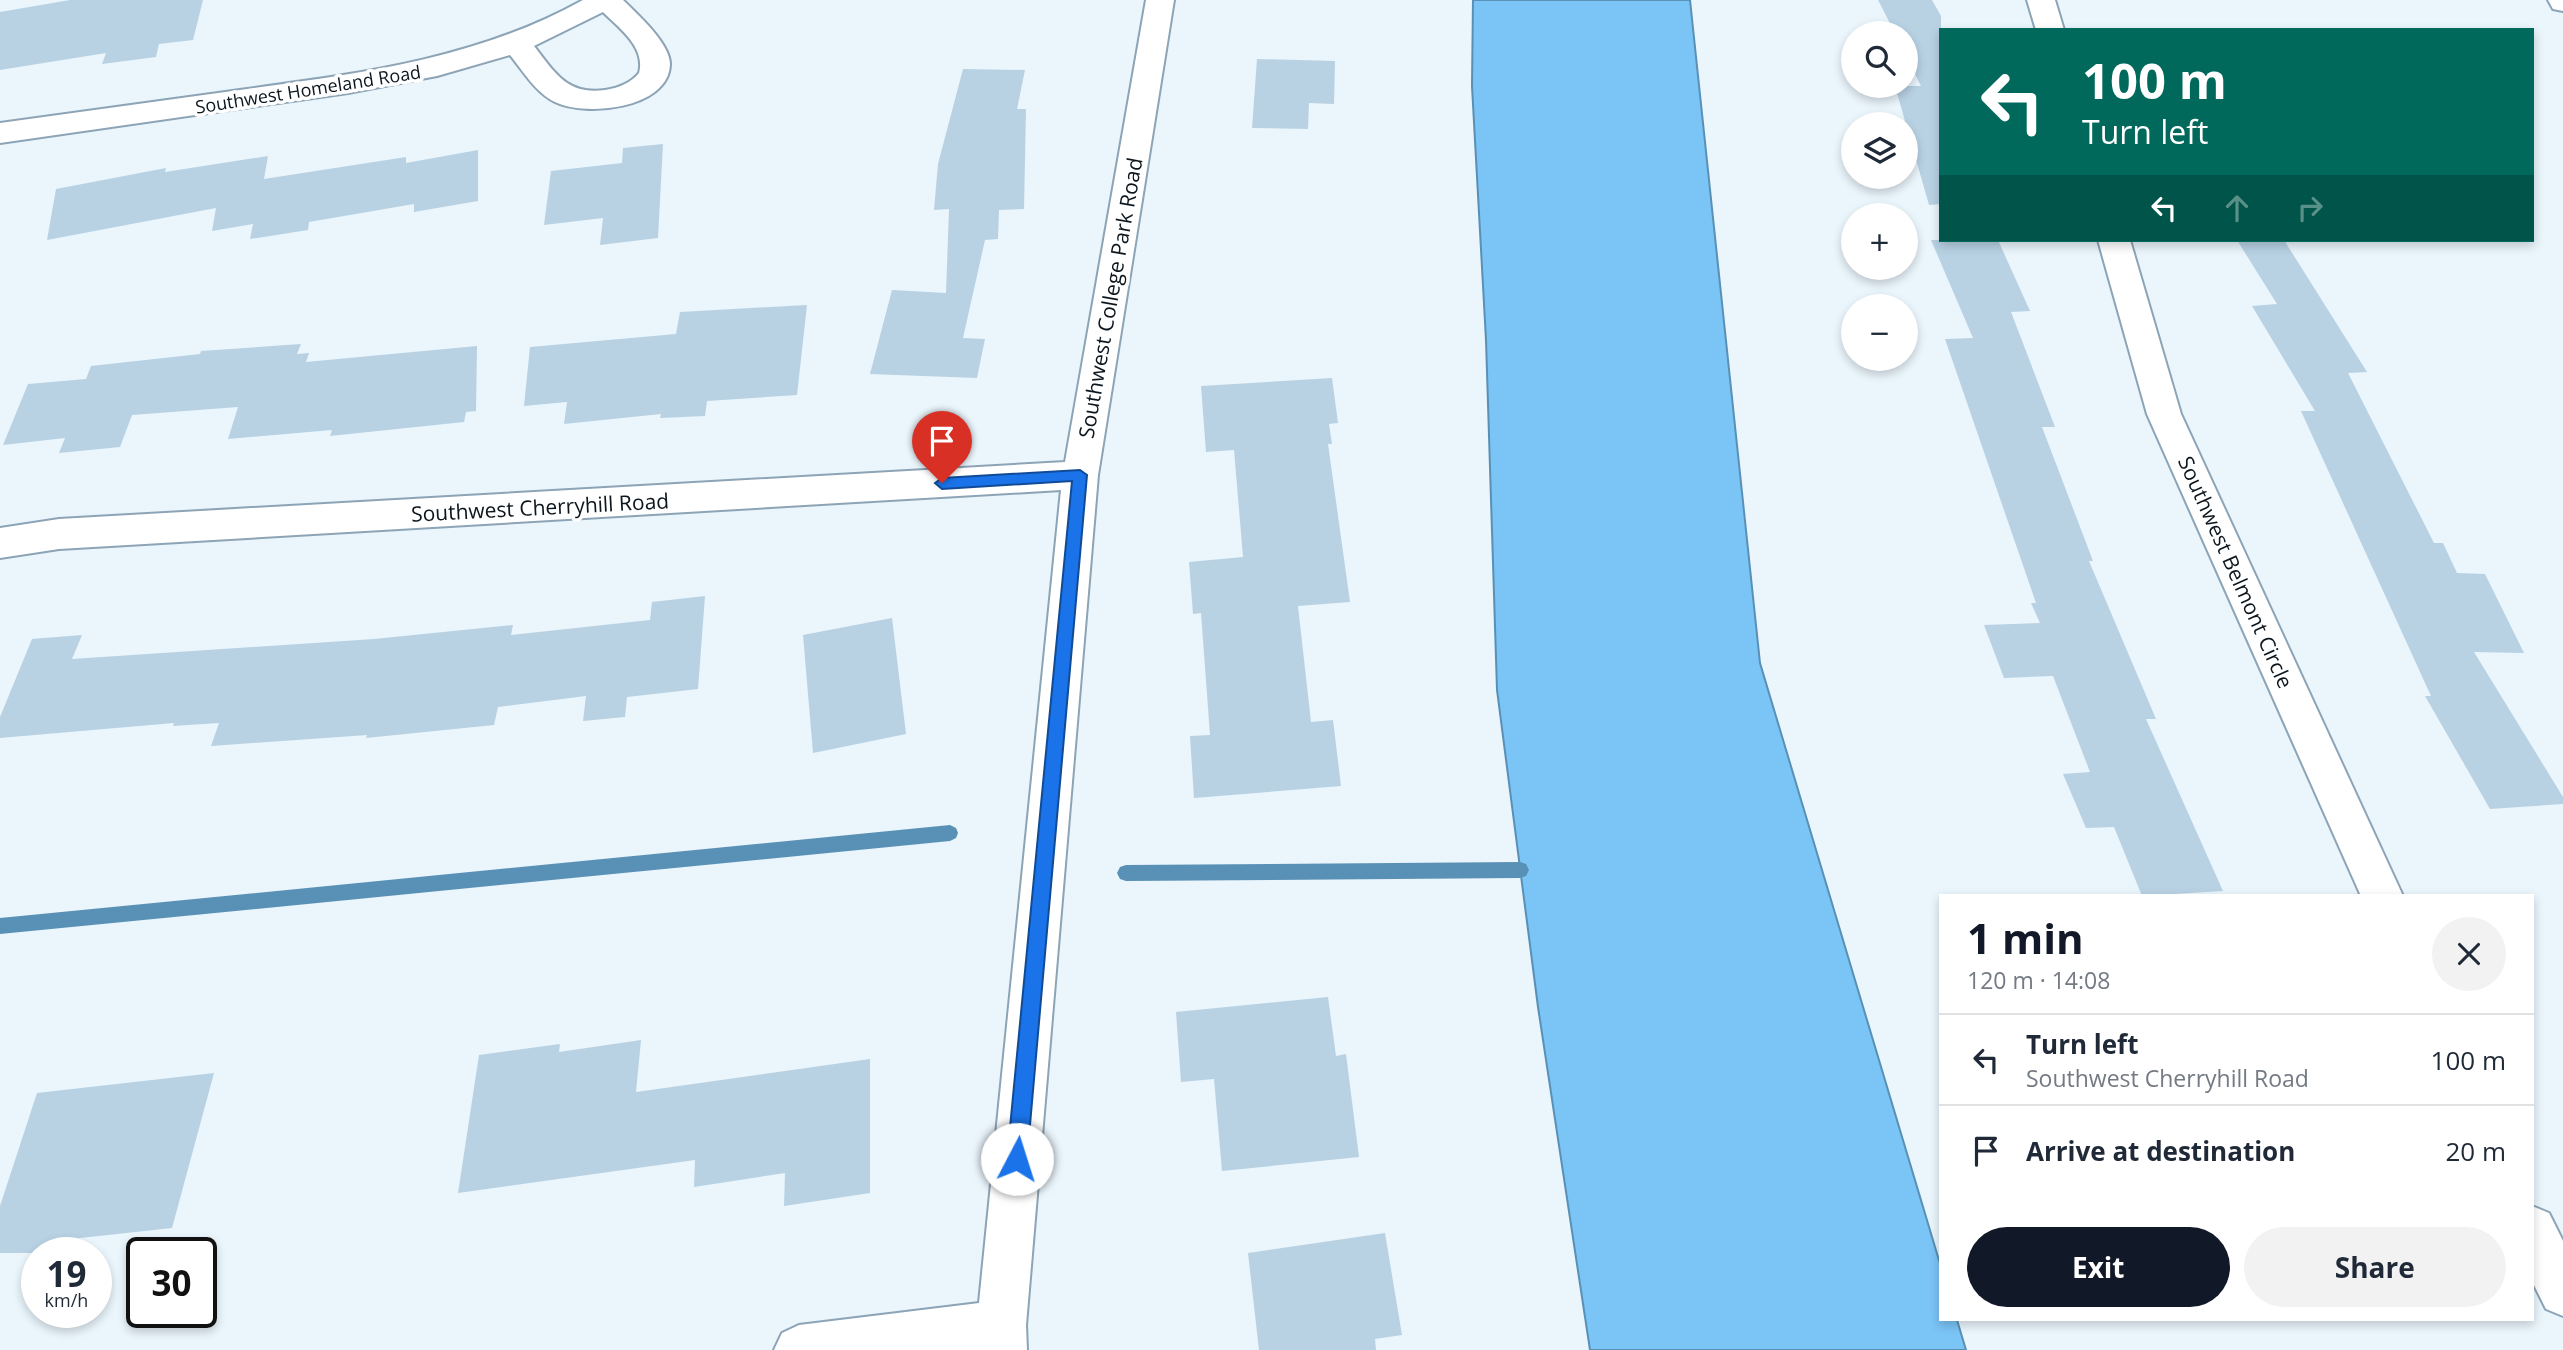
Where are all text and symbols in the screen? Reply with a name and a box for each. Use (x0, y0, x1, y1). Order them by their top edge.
map controls (1841, 21, 1918, 371)
button: search (1841, 21, 1918, 98)
text: 100 m (2082, 47, 2227, 113)
icon: left (1967, 56, 2058, 147)
street label: Southwest Homeland Road (194, 59, 422, 119)
text: Turn left (2082, 110, 2208, 153)
button: layers (1841, 112, 1918, 189)
street label: Southwest College Park Road (1071, 155, 1149, 441)
icon: left (2145, 189, 2183, 227)
icon: ahead (2218, 189, 2256, 227)
icon: right (2291, 189, 2329, 227)
button: + (1841, 203, 1918, 280)
button: − (1841, 294, 1918, 371)
pin (912, 411, 972, 483)
icon: arrive (923, 422, 961, 460)
street label: Southwest Belmont Circle (2172, 452, 2300, 692)
street label: Southwest Cherryhill Road (410, 486, 670, 528)
text: 1 min (1967, 909, 2084, 966)
button: close (2432, 917, 2506, 991)
text: 120 m · 14:08 (1967, 964, 2110, 996)
text: Turn left (2026, 1026, 2138, 1062)
icon: left (1967, 1041, 2005, 1079)
text: 100 m (2431, 1042, 2506, 1078)
text: Southwest Cherryhill Road (2026, 1062, 2309, 1094)
position arrow (980, 1122, 1054, 1196)
icon: arrive (1967, 1132, 2005, 1170)
text: Arrive at destination (2026, 1133, 2295, 1169)
text: 20 m (2445, 1133, 2506, 1169)
button: Exit (1967, 1227, 2230, 1307)
button: Share (2244, 1227, 2506, 1307)
speed limit sign: 30 (126, 1237, 217, 1328)
text: 19 (46, 1250, 87, 1297)
text: km/h (45, 1288, 88, 1312)

